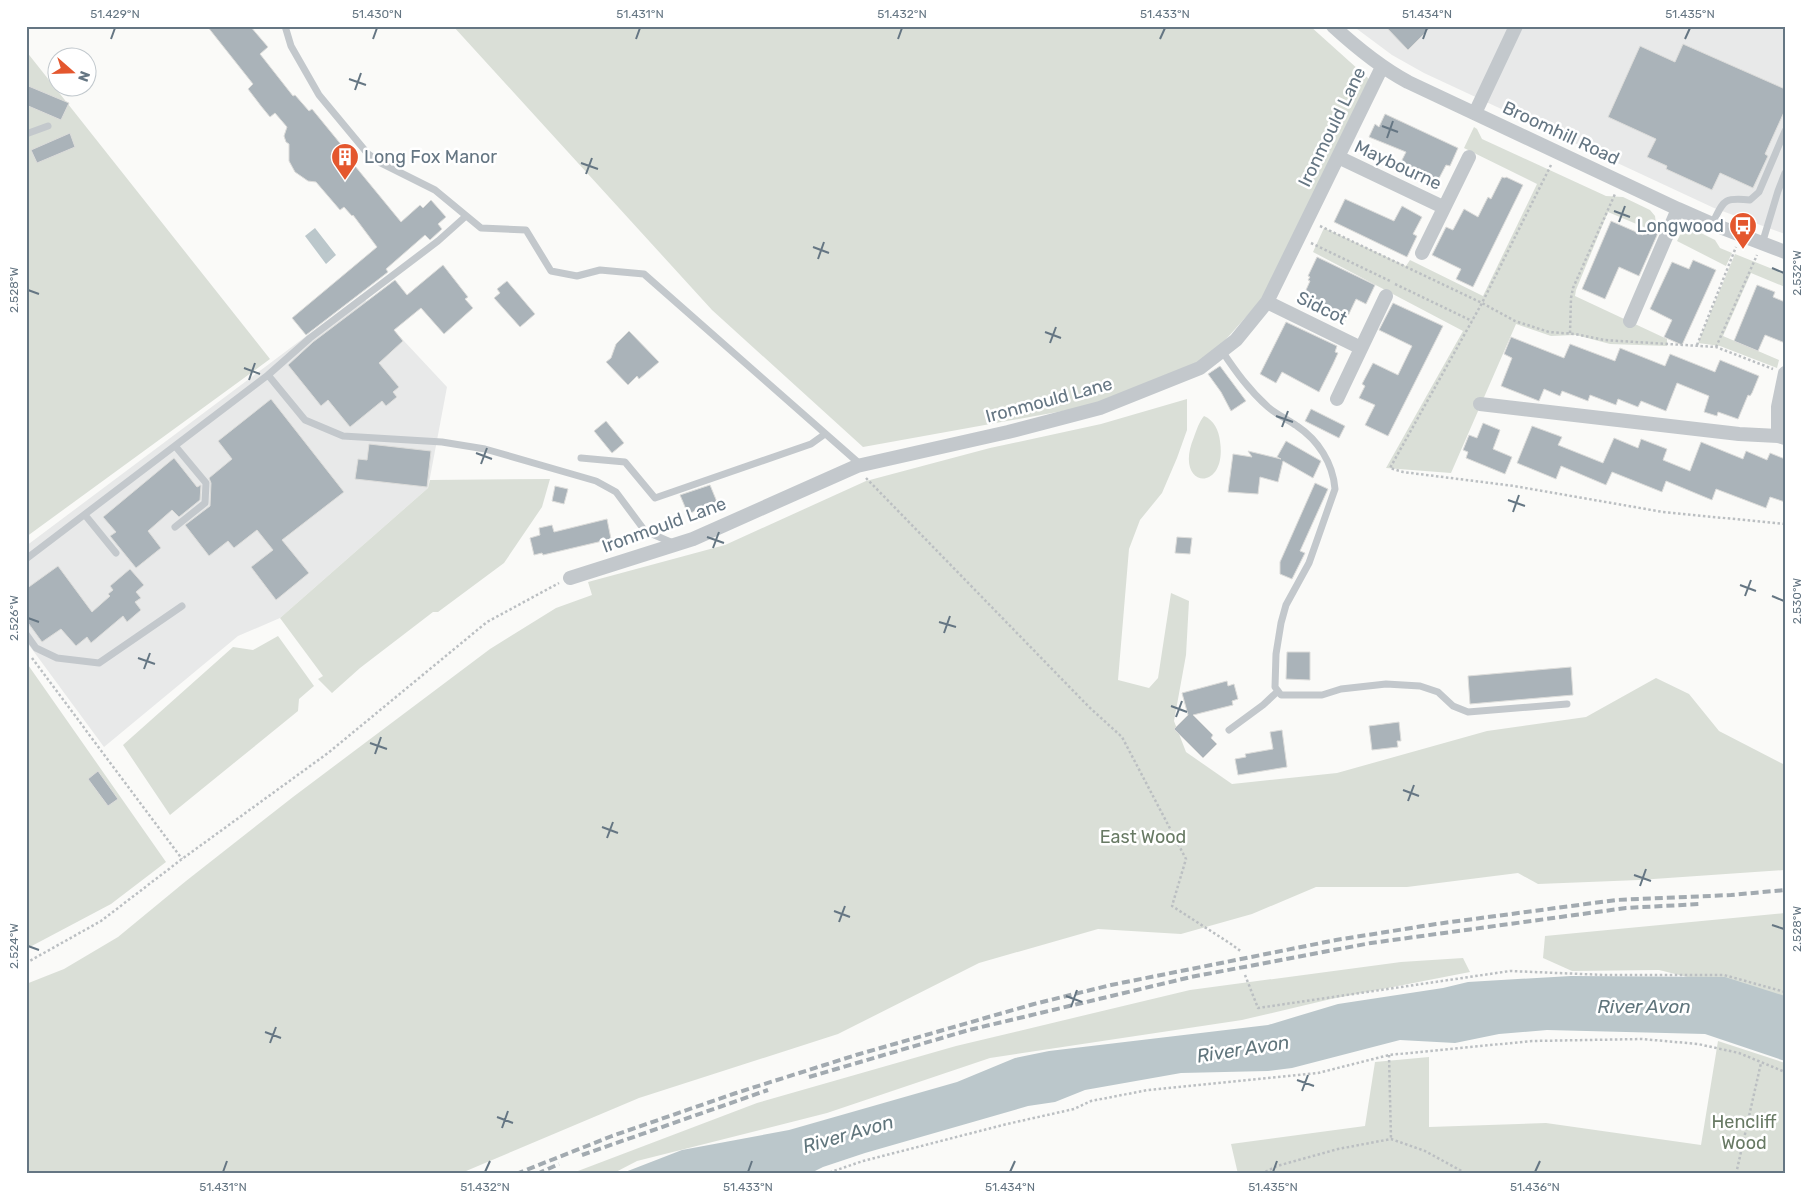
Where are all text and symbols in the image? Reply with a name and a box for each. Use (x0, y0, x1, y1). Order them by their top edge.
text: 51.429°N (90, 7, 140, 21)
text: 51.430°N (352, 7, 402, 21)
text: 51.431°N (616, 7, 664, 21)
text: 51.432°N (877, 7, 927, 21)
text: 51.433°N (1140, 7, 1190, 21)
text: 51.434°N (1402, 7, 1452, 21)
text: 51.435°N (1665, 7, 1715, 21)
north arrow (48, 48, 98, 98)
street label: Ironmould Lane (1293, 64, 1371, 190)
text: N (74, 69, 93, 84)
street label: Broomhill Road (1499, 96, 1623, 170)
street label: Maybourne (1351, 135, 1445, 195)
building icon: Long Fox Manor (330, 142, 360, 181)
place label: Long Fox Manor (364, 146, 497, 168)
bus stop icon: Longwood (1728, 211, 1758, 250)
place label: Longwood (1637, 215, 1724, 237)
text: 2.532°W (1790, 250, 1804, 296)
text: 2.528°W (7, 267, 21, 313)
street label: Sidcot (1293, 286, 1351, 330)
street label: Ironmould Lane (983, 372, 1115, 428)
street label: Ironmould Lane (599, 492, 729, 558)
text: 2.530°W (1790, 577, 1804, 624)
text: 2.526°W (7, 595, 21, 641)
park label: East Wood (1100, 826, 1186, 848)
text: 2.528°W (1790, 906, 1804, 952)
text: 2.524°W (7, 923, 21, 969)
water label: River Avon (1597, 995, 1691, 1018)
water label: River Avon (1195, 1030, 1291, 1068)
water label: River Avon (800, 1110, 896, 1158)
park label: Hencliff Wood (1712, 1111, 1777, 1154)
text: 51.431°N (199, 1180, 247, 1194)
text: 51.432°N (460, 1180, 510, 1194)
text: 51.433°N (723, 1180, 773, 1194)
text: 51.434°N (985, 1180, 1035, 1194)
text: 51.435°N (1248, 1180, 1298, 1194)
text: 51.436°N (1510, 1180, 1560, 1194)

